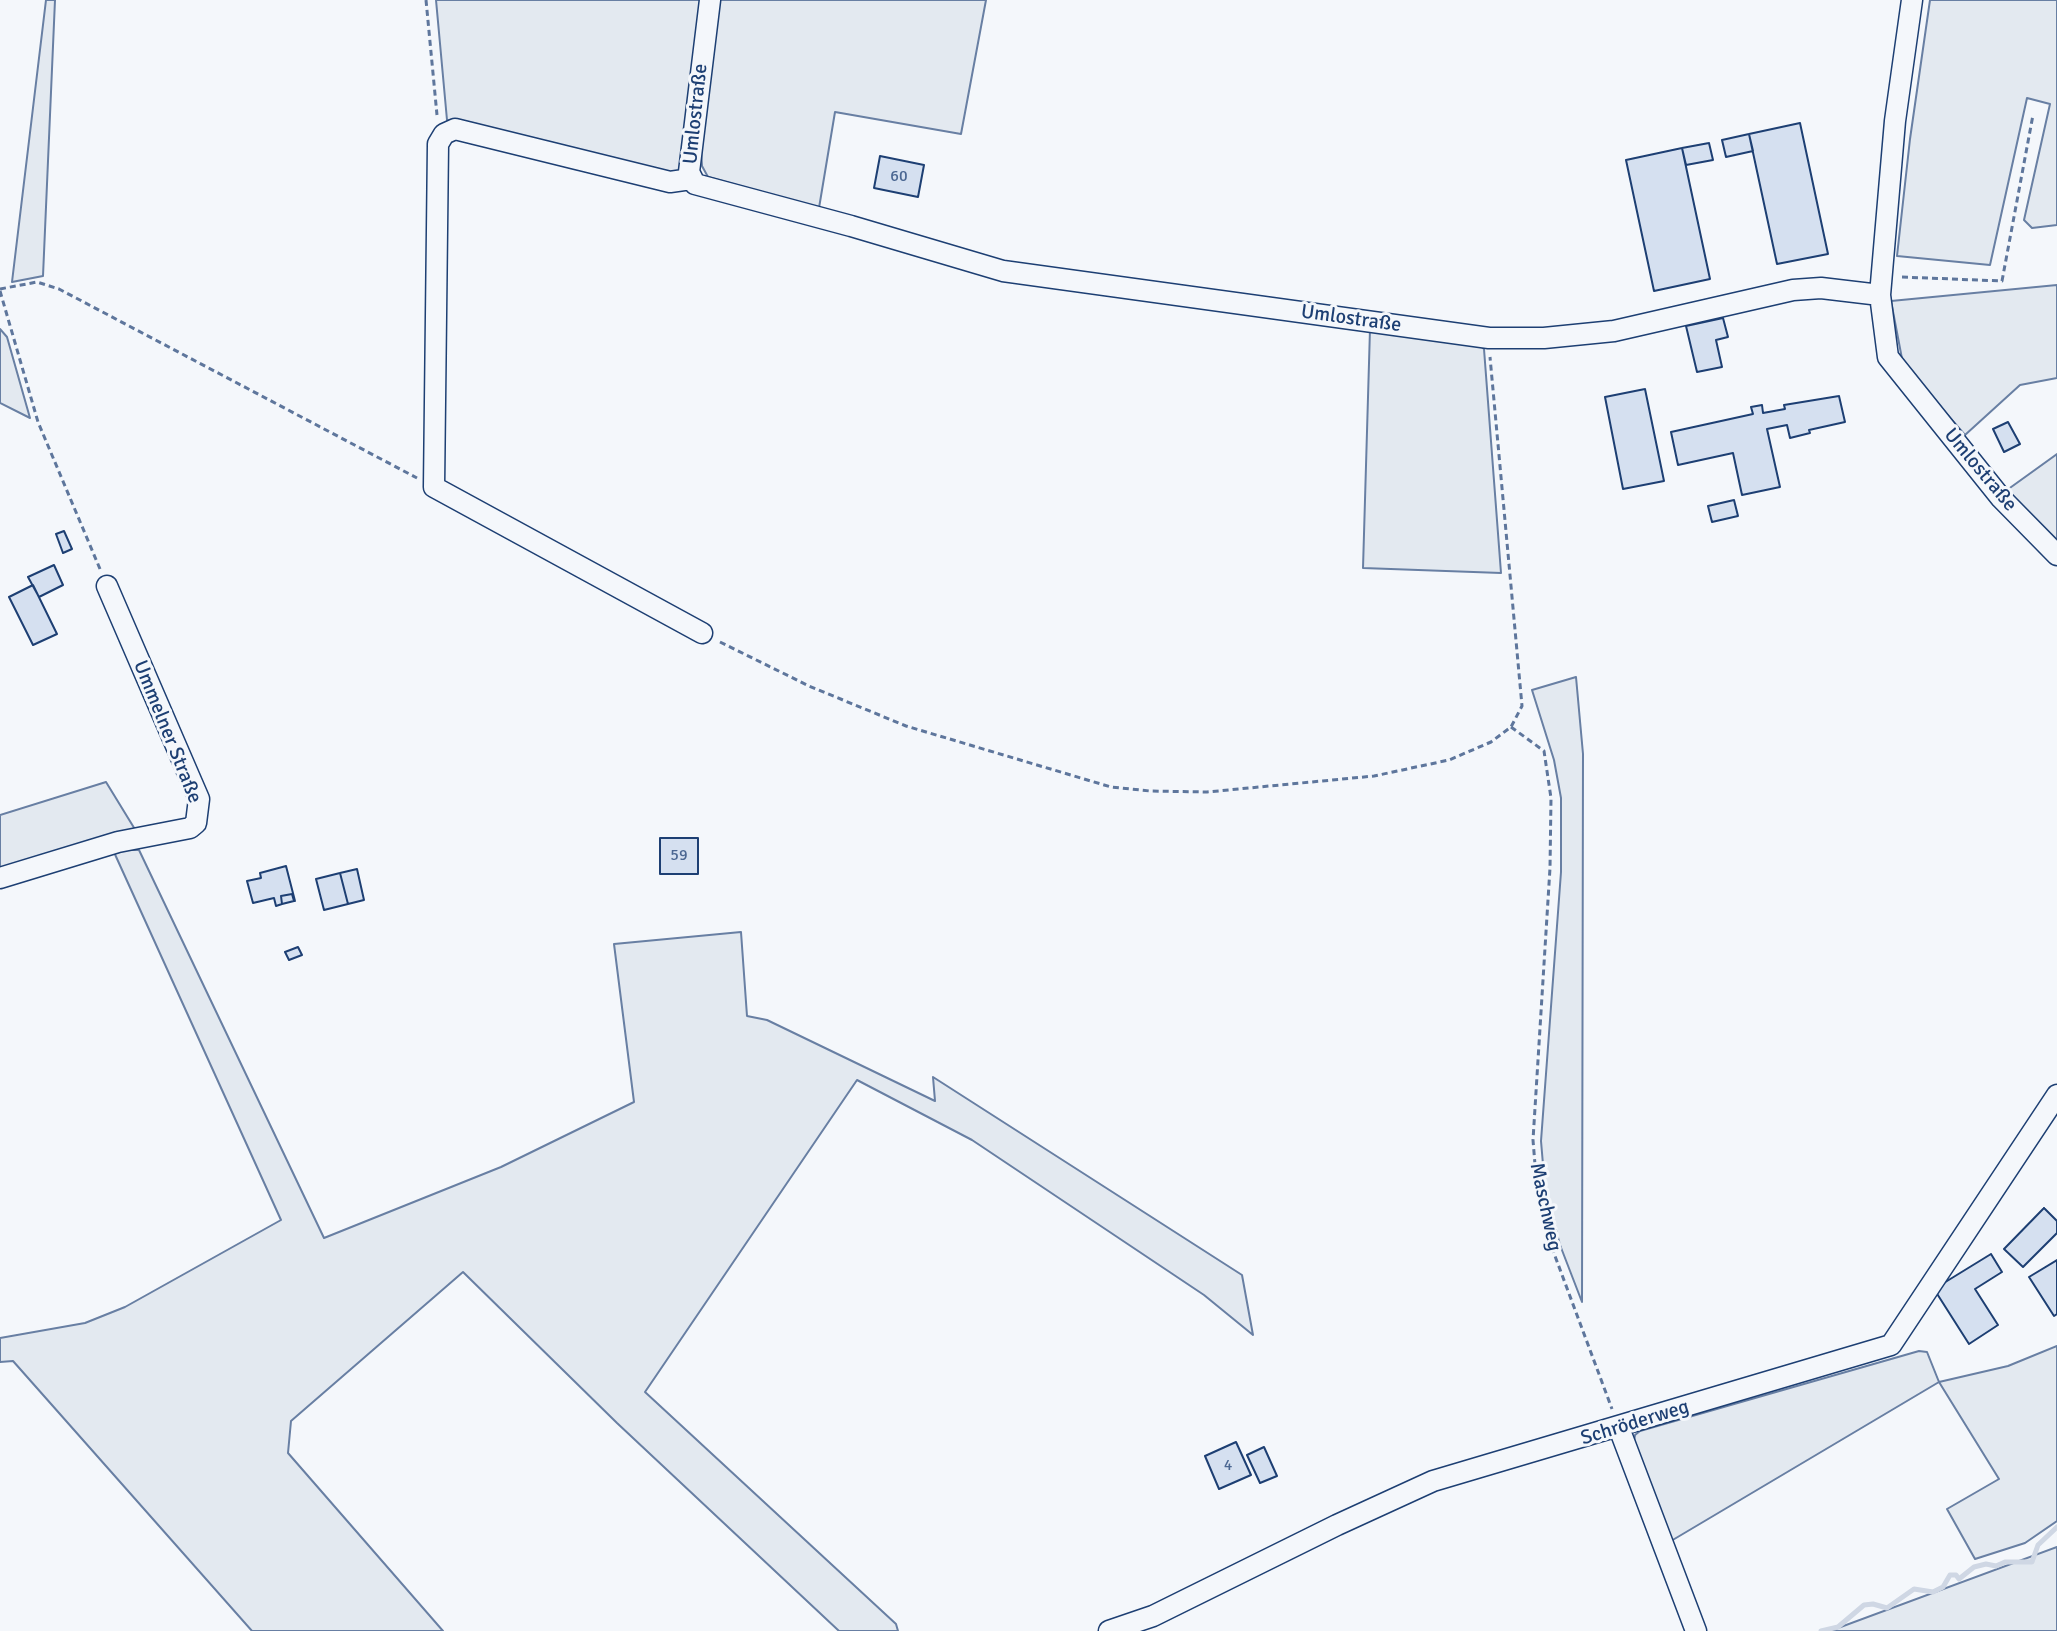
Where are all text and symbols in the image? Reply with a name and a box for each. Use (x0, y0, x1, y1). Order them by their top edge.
street label: Umlostraße (679, 62, 713, 166)
house number: 60 (890, 167, 908, 187)
street label: Umlostraße (1299, 300, 1403, 338)
street label: Umlostraße (1938, 424, 2022, 516)
street label: Ummelner Straße (127, 657, 207, 807)
house number: 59 (670, 846, 688, 866)
street label: Maschweg (1524, 1161, 1566, 1253)
street label: Schröderweg (1578, 1395, 1692, 1451)
house number: 4 (1224, 1456, 1232, 1476)

